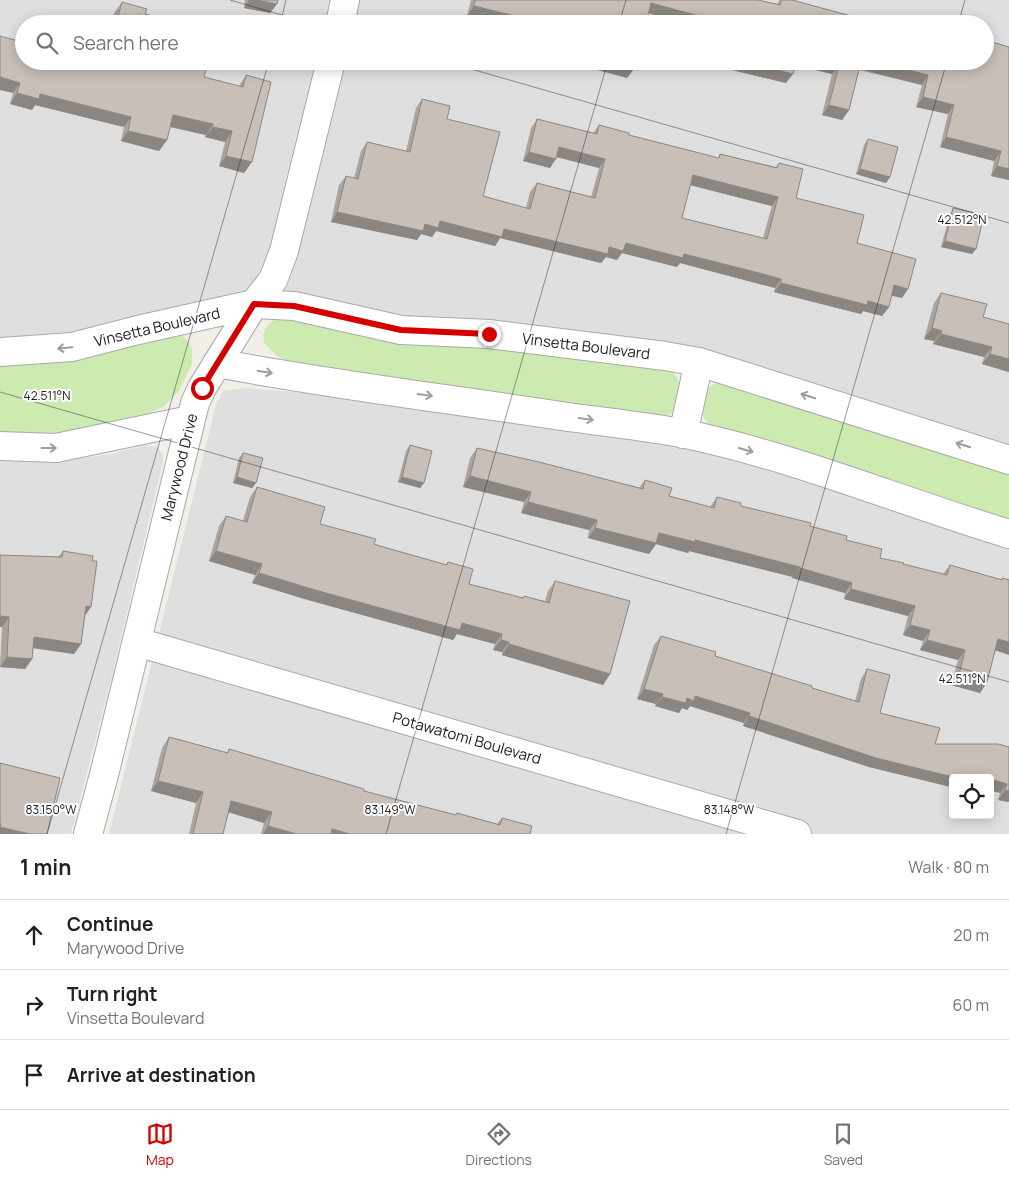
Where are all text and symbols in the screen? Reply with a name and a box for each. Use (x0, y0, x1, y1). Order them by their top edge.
search box (15, 15, 994, 70)
icon: search (33, 29, 61, 57)
text: Search here (73, 30, 179, 56)
text: 42.512°N (937, 211, 987, 228)
street label: Vinsetta Boulevard (92, 302, 222, 352)
route end (478, 323, 501, 346)
street label: Vinsetta Boulevard (521, 328, 651, 364)
one-way arrow (57, 343, 73, 352)
one-way arrow (256, 367, 272, 377)
route start (191, 377, 214, 400)
text: 42.511°N (24, 387, 70, 404)
one-way arrow (800, 390, 816, 400)
one-way arrow (417, 391, 433, 401)
street label: Marywood Drive (155, 411, 203, 523)
one-way arrow (578, 414, 594, 424)
one-way arrow (955, 440, 971, 449)
one-way arrow (40, 443, 56, 453)
one-way arrow (737, 445, 753, 455)
text: 42.511°N (939, 670, 985, 687)
street label: Potawatomi Boulevard (390, 707, 544, 769)
map controls (949, 774, 994, 819)
button: locate (949, 774, 994, 819)
text: 83.150°W (26, 801, 77, 818)
text: 83.149°W (365, 801, 416, 818)
text: 83.148°W (704, 801, 755, 818)
text: 1 min (20, 853, 71, 881)
text: Walk · 80 m (908, 856, 989, 878)
text: Continue (67, 911, 153, 937)
icon: ahead (20, 921, 48, 949)
text: 20 m (953, 924, 989, 946)
text: Marywood Drive (67, 937, 184, 959)
text: Turn right (67, 981, 157, 1007)
icon: right (20, 991, 48, 1019)
text: 60 m (953, 994, 989, 1016)
text: Vinsetta Boulevard (67, 1007, 204, 1029)
icon: arrive (20, 1061, 48, 1089)
text: Arrive at destination (67, 1062, 256, 1088)
tab: Map (146, 1120, 174, 1169)
tab: Directions (466, 1120, 532, 1169)
tab: Saved (824, 1120, 863, 1169)

